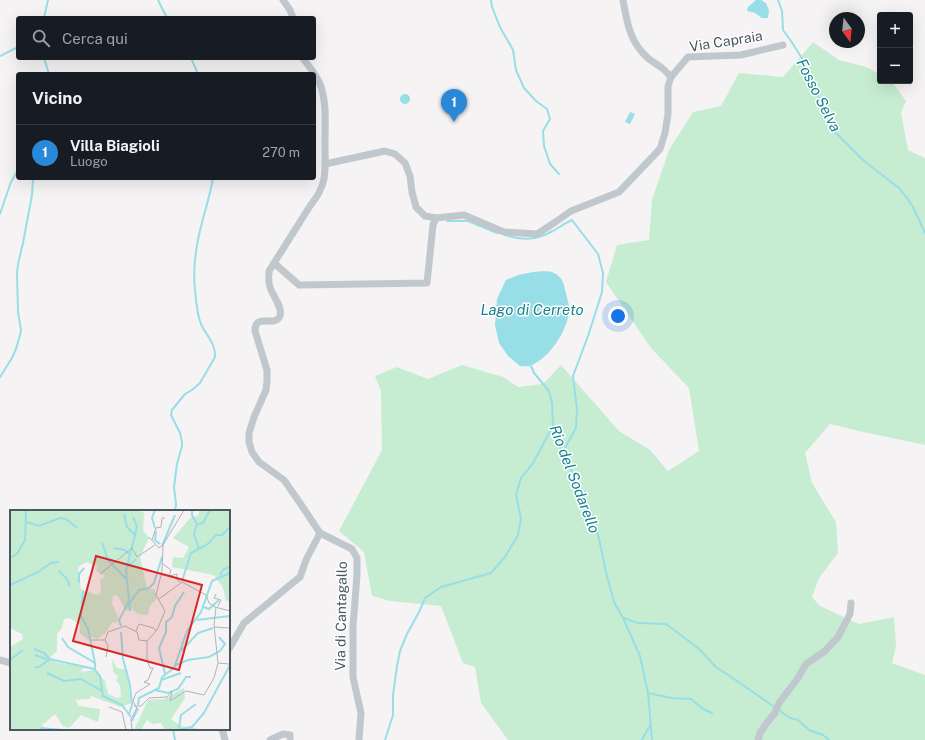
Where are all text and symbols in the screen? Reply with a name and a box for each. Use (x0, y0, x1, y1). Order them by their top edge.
north arrow (829, 12, 865, 48)
map controls (877, 12, 913, 84)
button: + (877, 12, 913, 48)
search box (16, 16, 316, 60)
icon: search (30, 27, 52, 49)
street label: Via Capraia (688, 27, 764, 55)
text: Cerca qui (62, 30, 128, 47)
button: − (877, 48, 913, 84)
water label: Fosso Selva (793, 56, 845, 134)
text: Vicino (32, 88, 82, 108)
pin: 1 (441, 89, 467, 122)
text: Villa Biagioli (70, 137, 160, 154)
text: 1 (42, 145, 48, 160)
text: 270 m (262, 145, 300, 160)
text: Luogo (70, 154, 108, 169)
water label: Lago di Cerreto (480, 301, 584, 318)
your location (608, 306, 628, 326)
water label: Rio del Sodarello (547, 422, 603, 536)
inset map (10, 510, 230, 730)
street label: Via di Cantagallo (332, 561, 350, 671)

